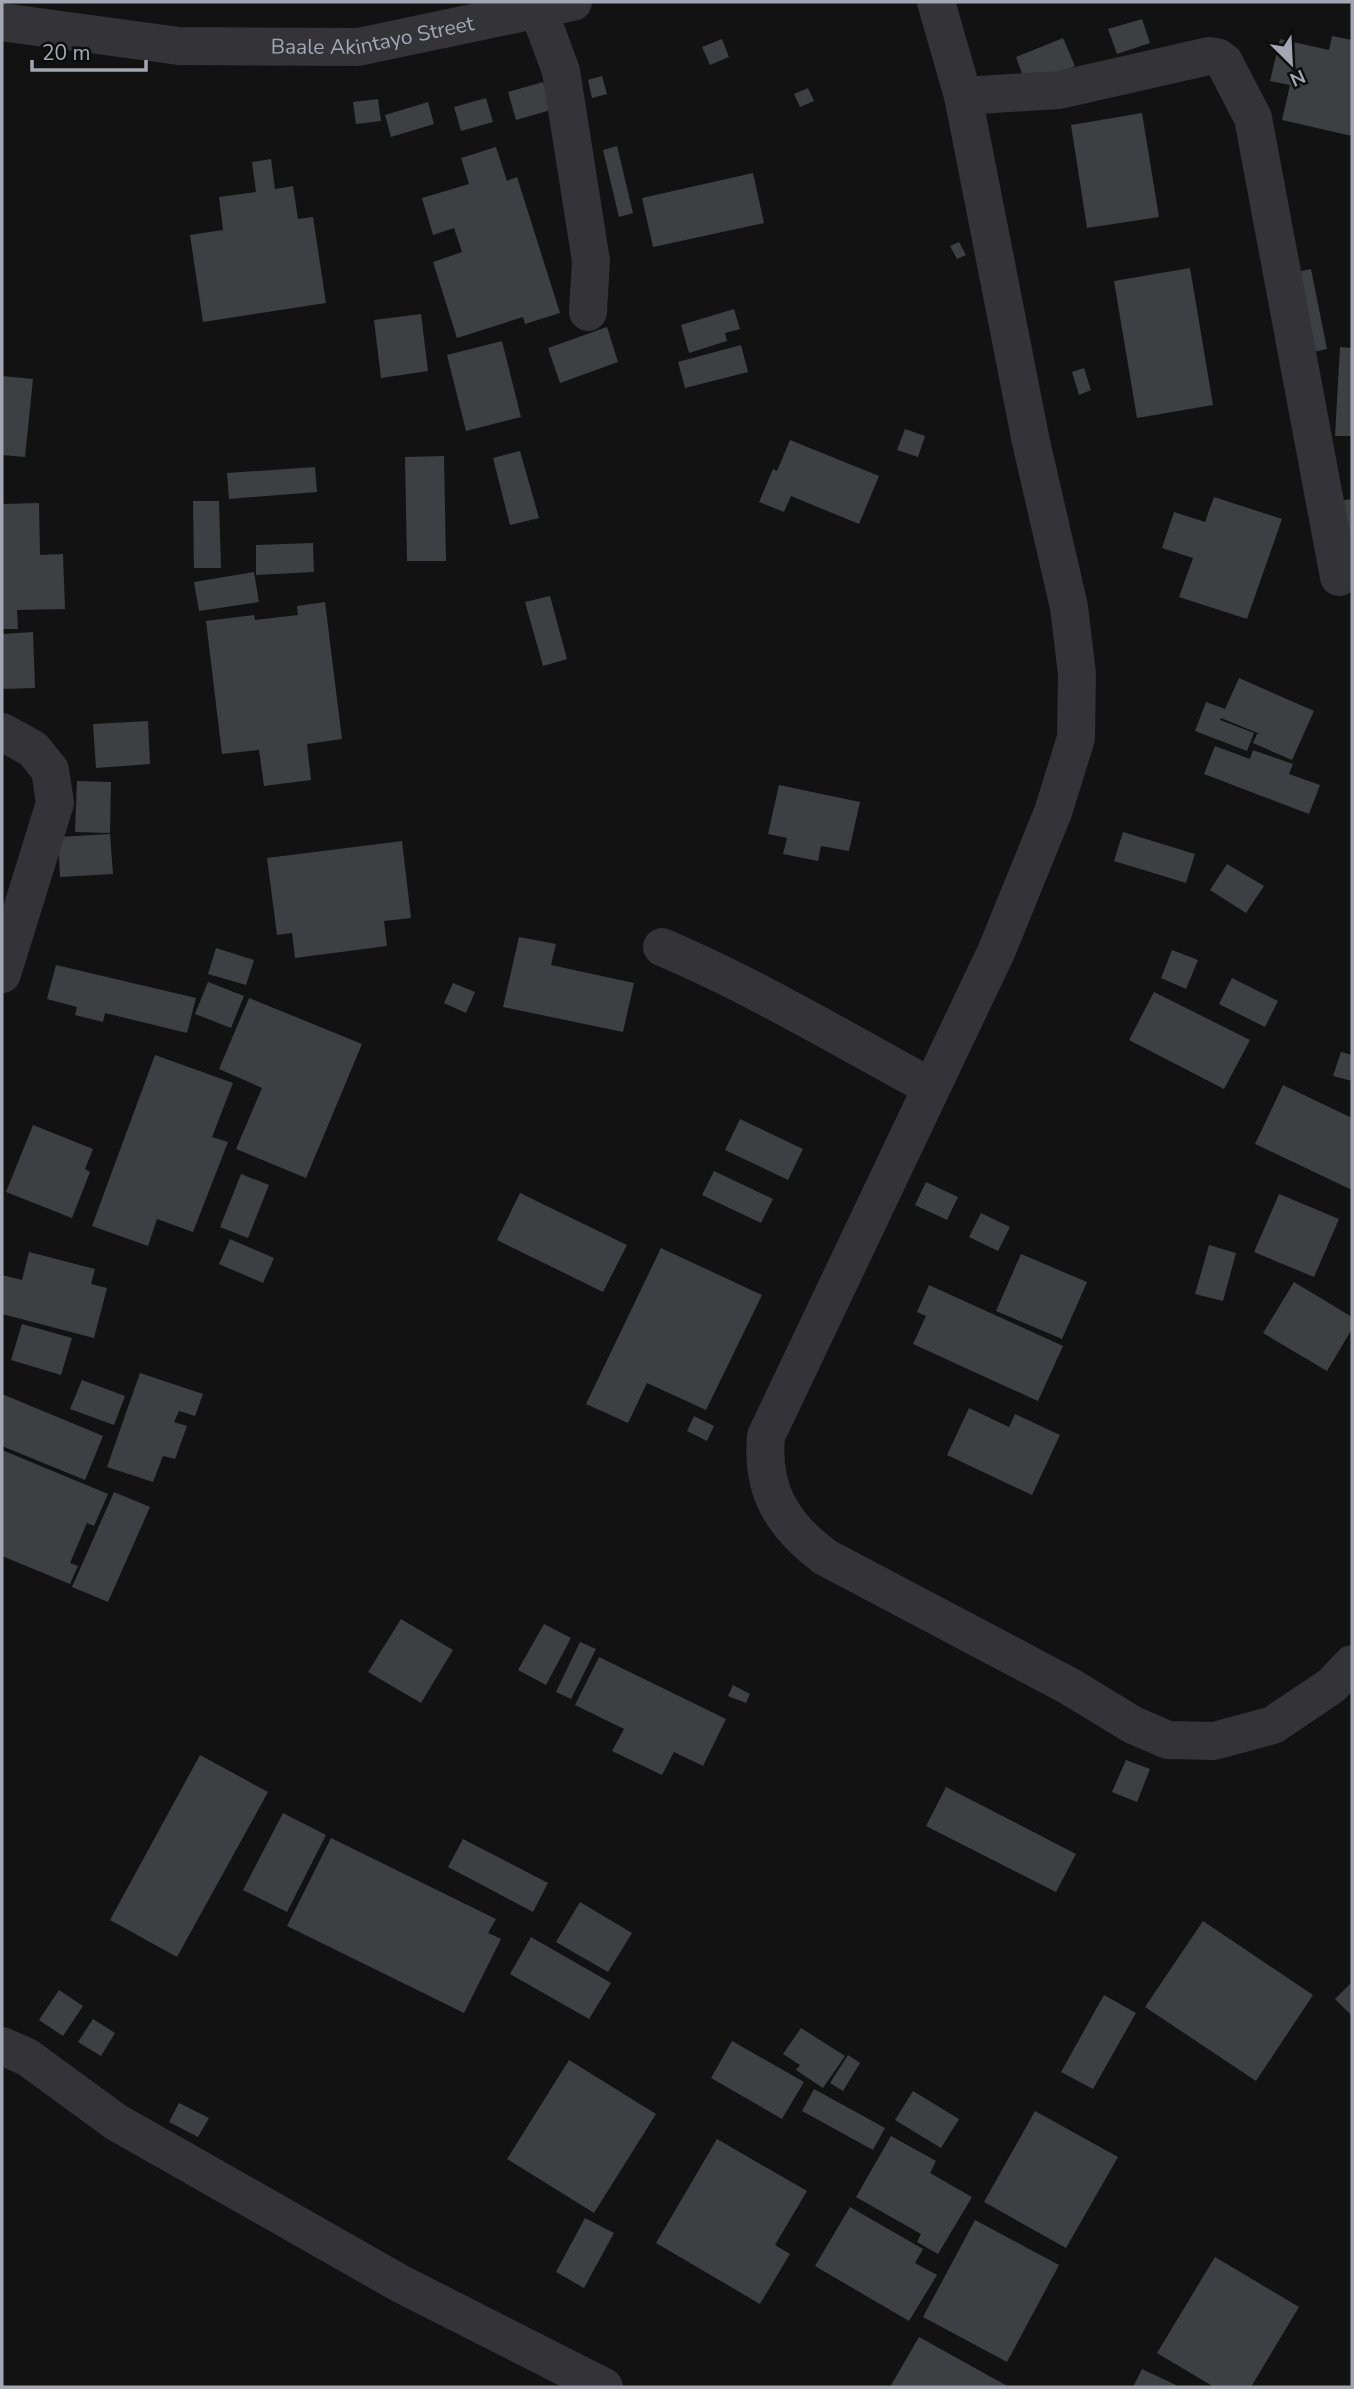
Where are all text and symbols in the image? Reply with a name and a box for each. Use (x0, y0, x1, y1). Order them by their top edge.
street label: Baale Akintayo Street (271, 9, 477, 61)
scale bar (32, 28, 145, 72)
north arrow (1256, 28, 1326, 98)
text: 20 m (42, 39, 91, 67)
text: N (1286, 63, 1309, 92)

